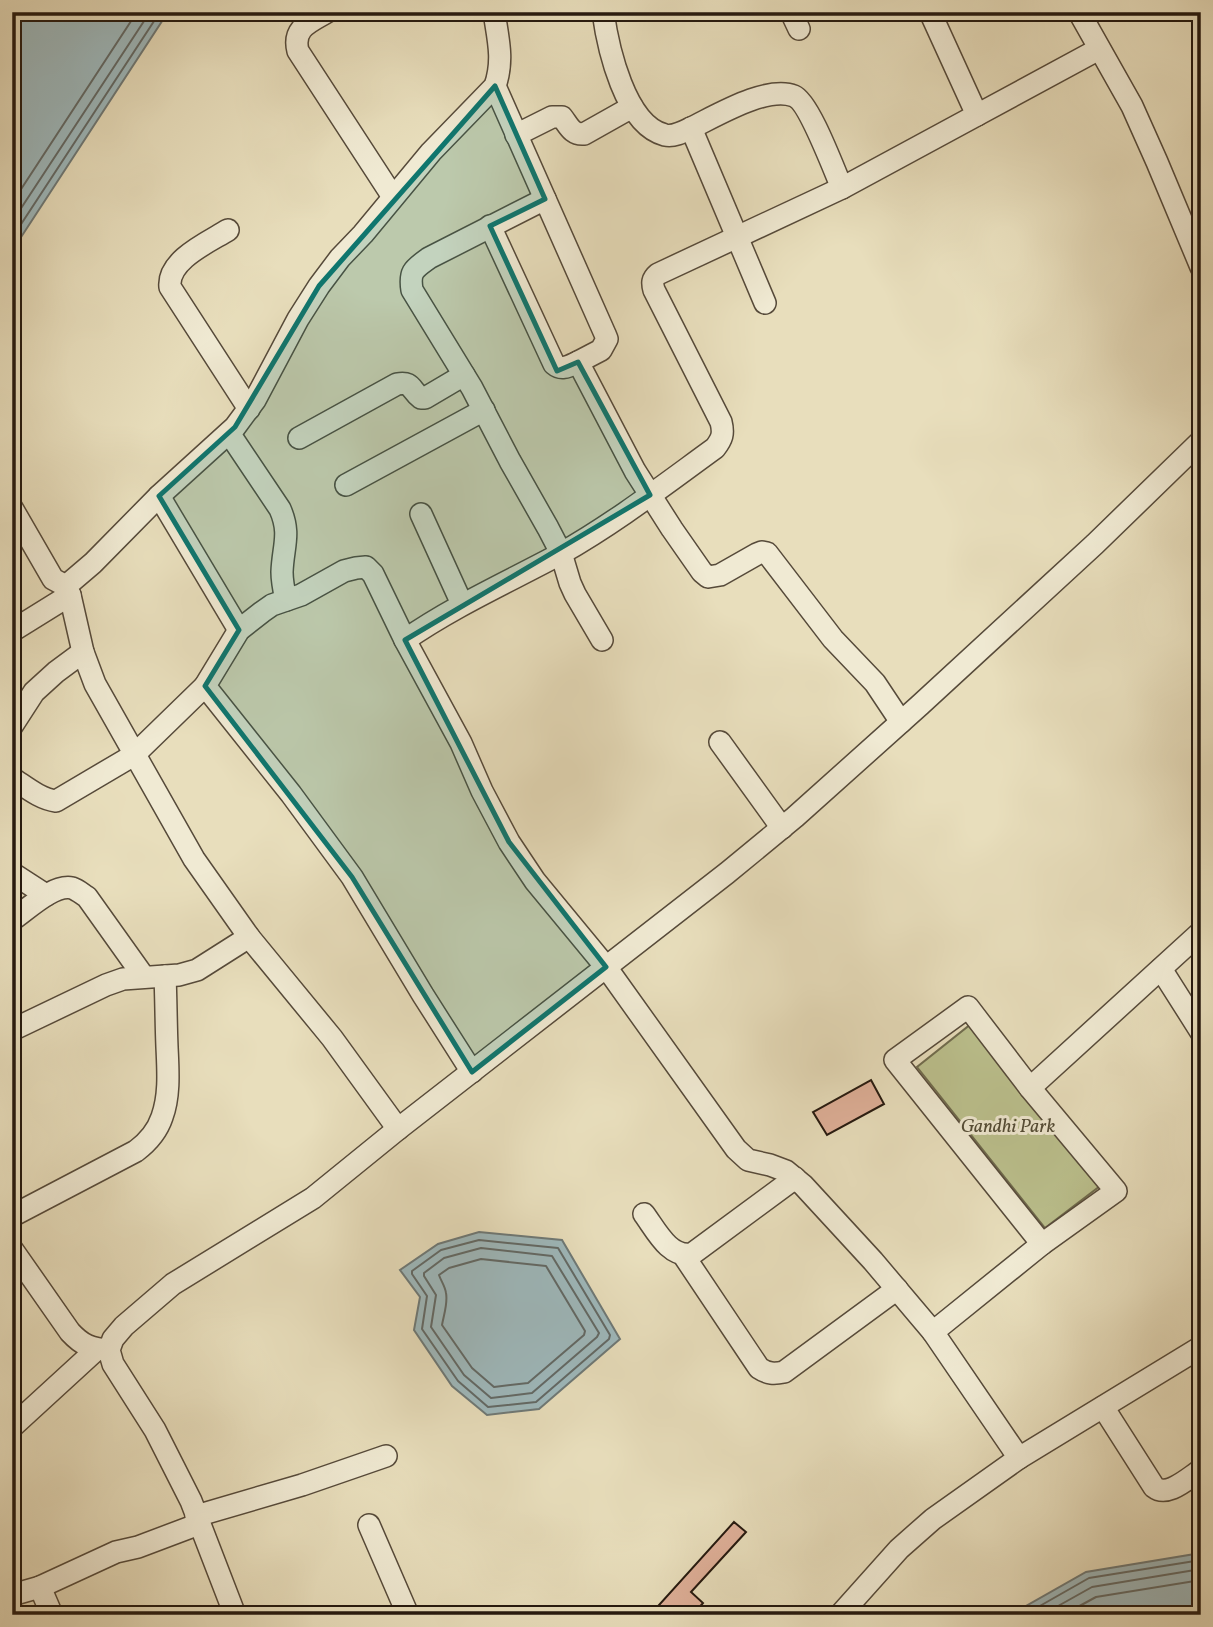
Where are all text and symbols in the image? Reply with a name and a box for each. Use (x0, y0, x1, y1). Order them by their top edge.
park label: Gandhi Park (961, 1114, 1055, 1140)

